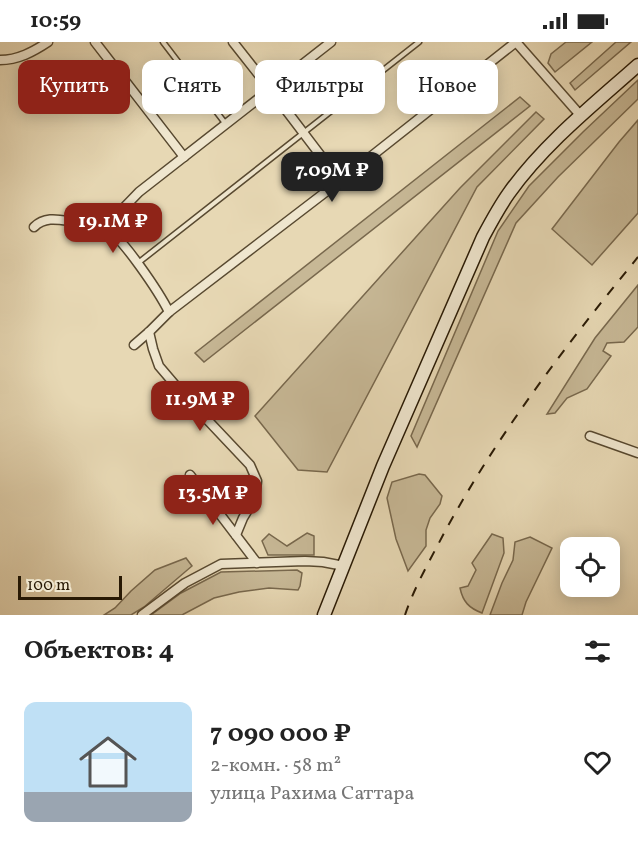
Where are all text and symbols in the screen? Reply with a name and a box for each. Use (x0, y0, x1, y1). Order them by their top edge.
text: 10:59 (30, 6, 81, 37)
chip: Купить (18, 60, 130, 114)
chip: Снять (142, 60, 243, 114)
chip: Фильтры (255, 60, 385, 114)
chip: Новое (397, 60, 498, 114)
pin: 7.09M ₽ (277, 152, 387, 203)
text: 7.09M ₽ (295, 157, 369, 185)
pin: 19.1M ₽ (58, 203, 168, 254)
text: 19.1M ₽ (78, 208, 148, 236)
pin: 11.9M ₽ (145, 381, 255, 432)
text: 11.9M ₽ (165, 386, 235, 414)
pin: 13.5M ₽ (158, 475, 268, 526)
text: 13.5M ₽ (178, 480, 248, 508)
map controls (560, 537, 620, 597)
button: locate (560, 537, 620, 597)
scale bar (18, 573, 122, 600)
text: 100 m (27, 575, 70, 597)
text: Объектов: 4 (24, 633, 174, 669)
icon: filters (581, 635, 614, 668)
text: 7 090 000 ₽ (210, 716, 351, 752)
icon: home (72, 726, 144, 798)
icon: heart (581, 746, 614, 779)
text: 2-комн. · 58 m² (210, 752, 341, 780)
text: улица Рахима Саттара (210, 780, 414, 808)

